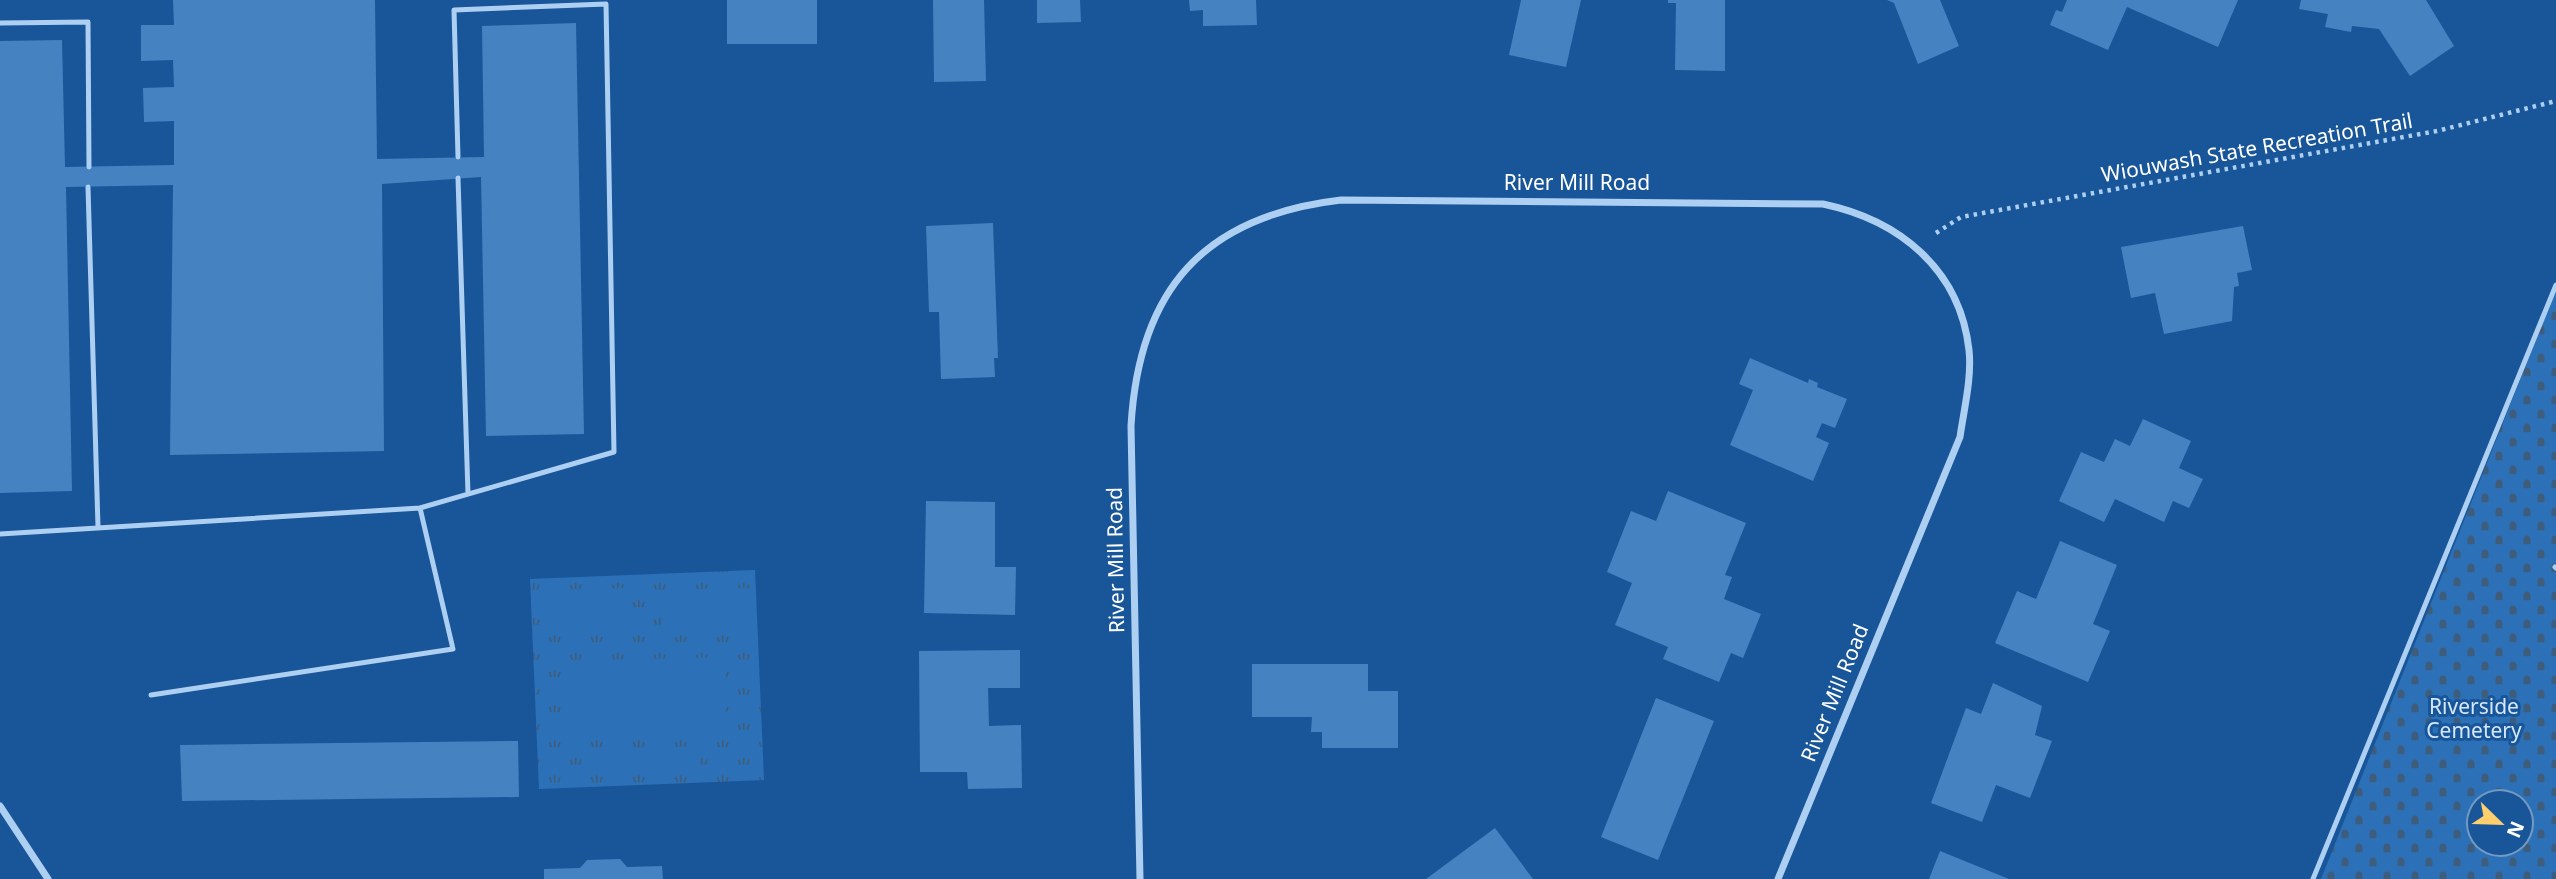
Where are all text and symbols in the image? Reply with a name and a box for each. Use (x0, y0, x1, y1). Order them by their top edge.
street label: Wiouwash State Recreation Trail (2099, 106, 2415, 188)
street label: River Mill Road (1504, 168, 1650, 196)
street label: River Mill Road (1100, 487, 1130, 633)
street label: River Mill Road (1794, 620, 1874, 766)
park label: Riverside Cemetery (2426, 692, 2522, 744)
north arrow (2465, 788, 2535, 858)
text: N (2501, 817, 2531, 842)

